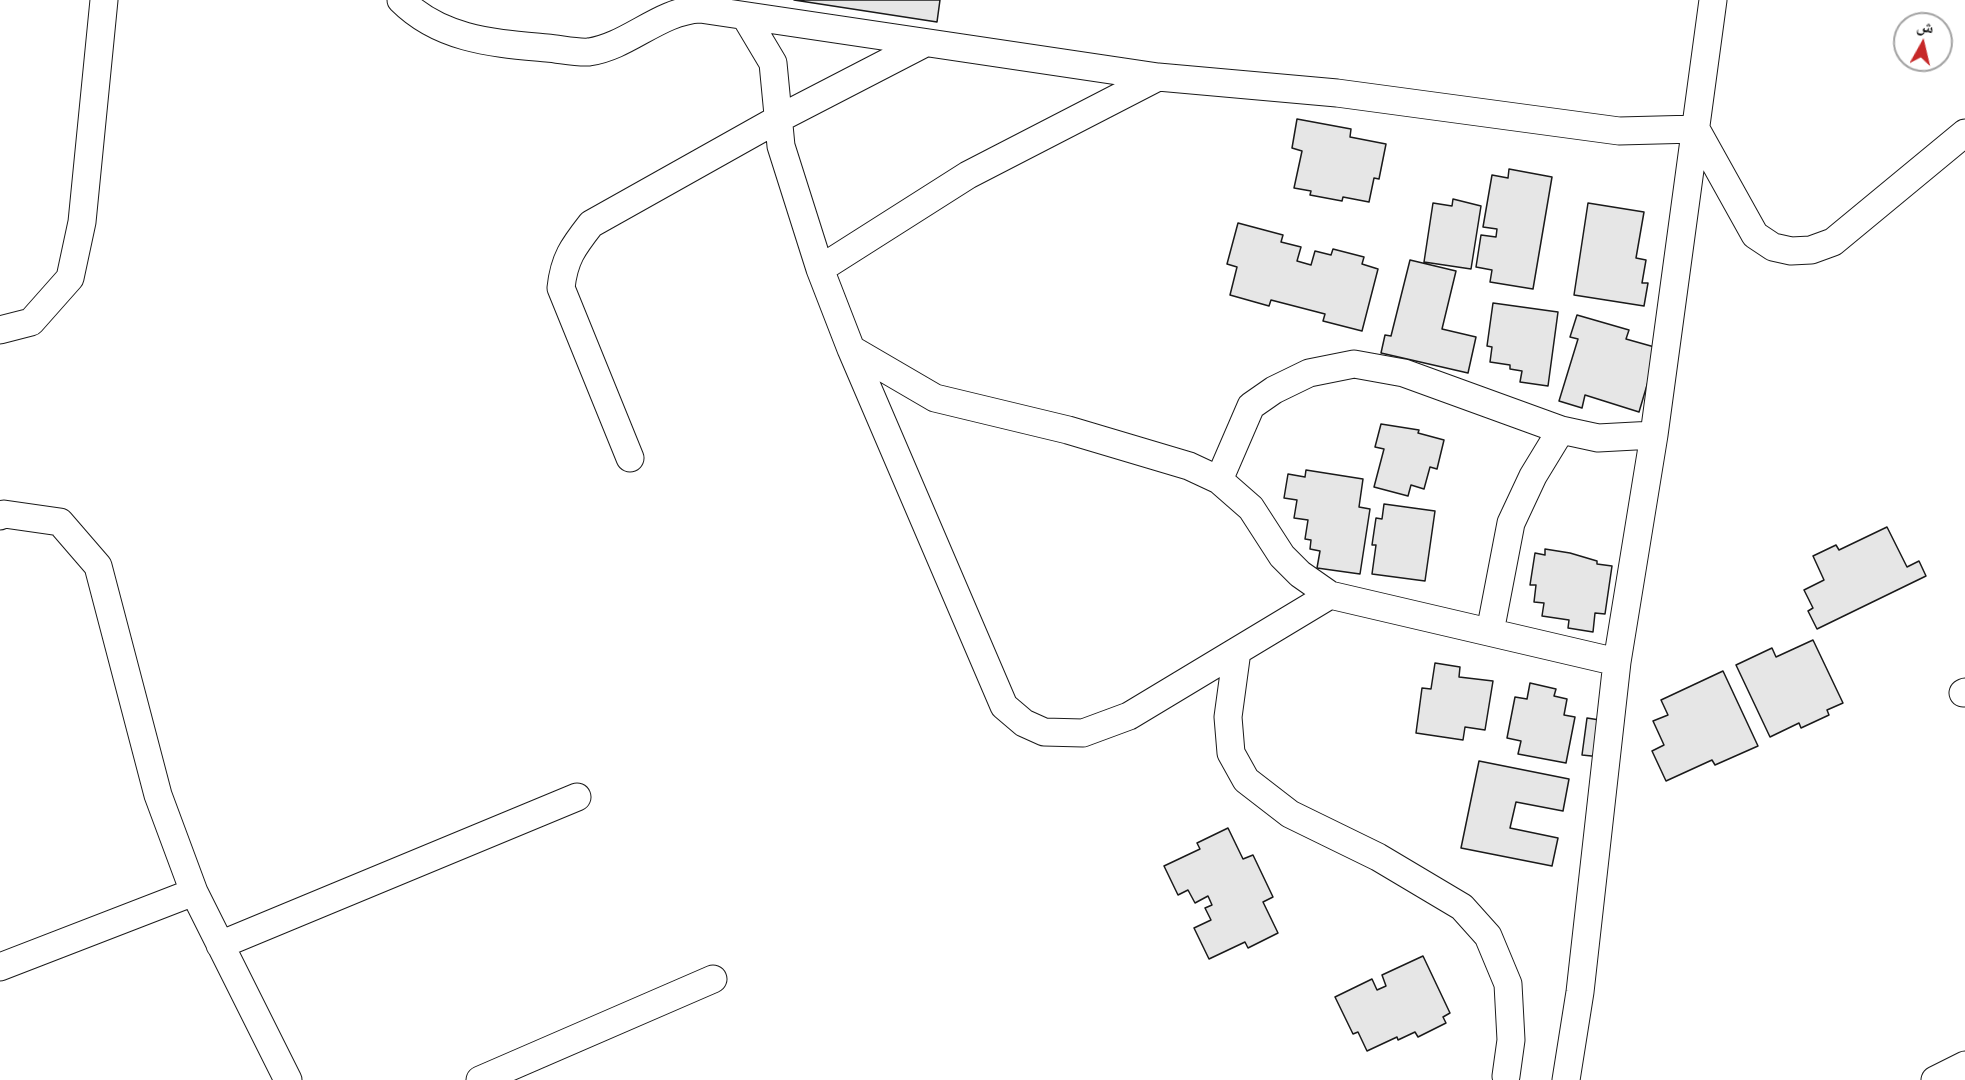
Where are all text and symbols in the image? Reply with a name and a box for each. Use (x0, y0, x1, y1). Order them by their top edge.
north arrow (1893, 12, 1953, 72)
text: ش (1915, 14, 1935, 38)

